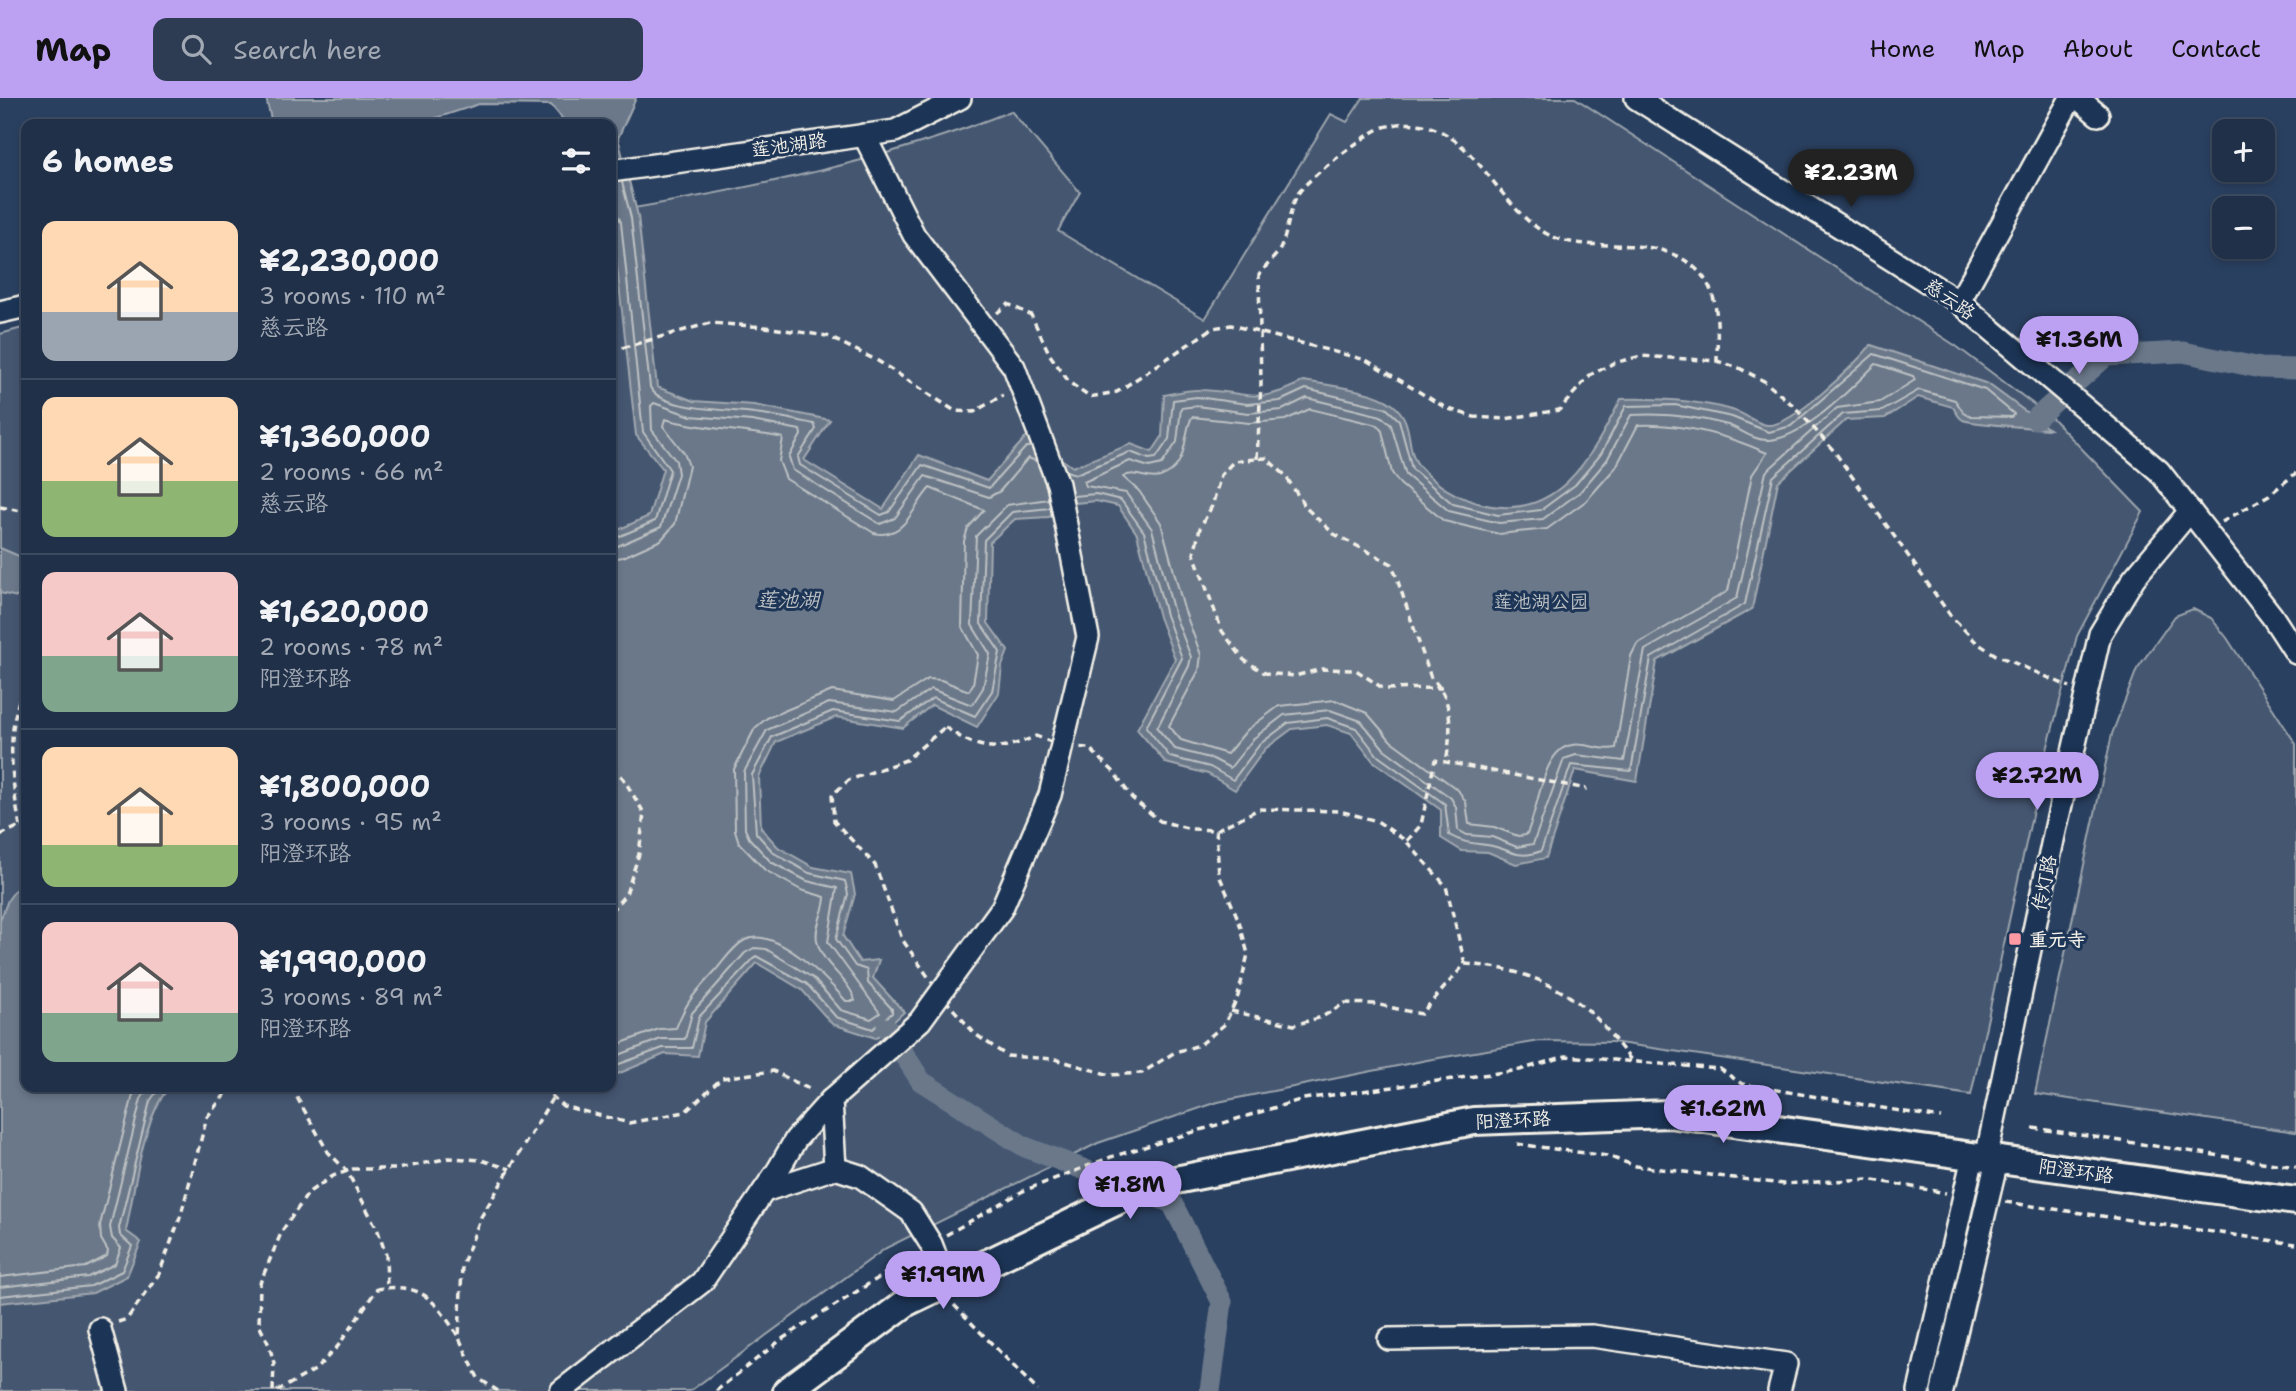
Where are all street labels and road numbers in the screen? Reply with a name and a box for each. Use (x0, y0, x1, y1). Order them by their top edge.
street label: 莲池湖路 (750, 127, 828, 163)
street label: 慈云路 (1919, 272, 1981, 326)
street label: 传灯路 (2026, 853, 2062, 913)
street label: 阳澄环路 (1474, 1106, 1552, 1134)
street label: 阳澄环路 (2037, 1153, 2115, 1189)

